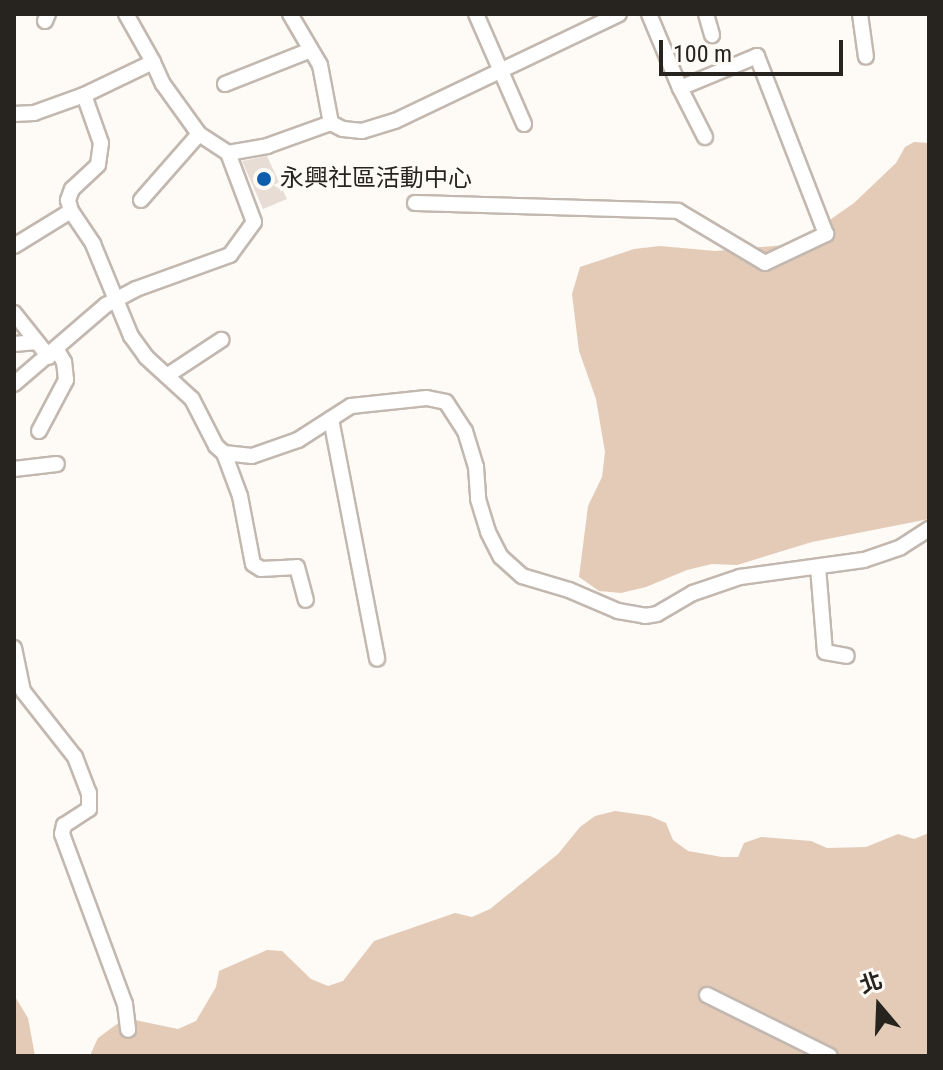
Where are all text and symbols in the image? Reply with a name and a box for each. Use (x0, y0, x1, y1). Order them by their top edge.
scale bar (663, 24, 847, 74)
text: 100 m (673, 40, 732, 68)
place label: 永興社區活動中心 (280, 165, 472, 193)
marker: 永興社區活動中心 (255, 170, 273, 188)
north arrow (839, 966, 919, 1046)
text: 北 (857, 967, 885, 998)

